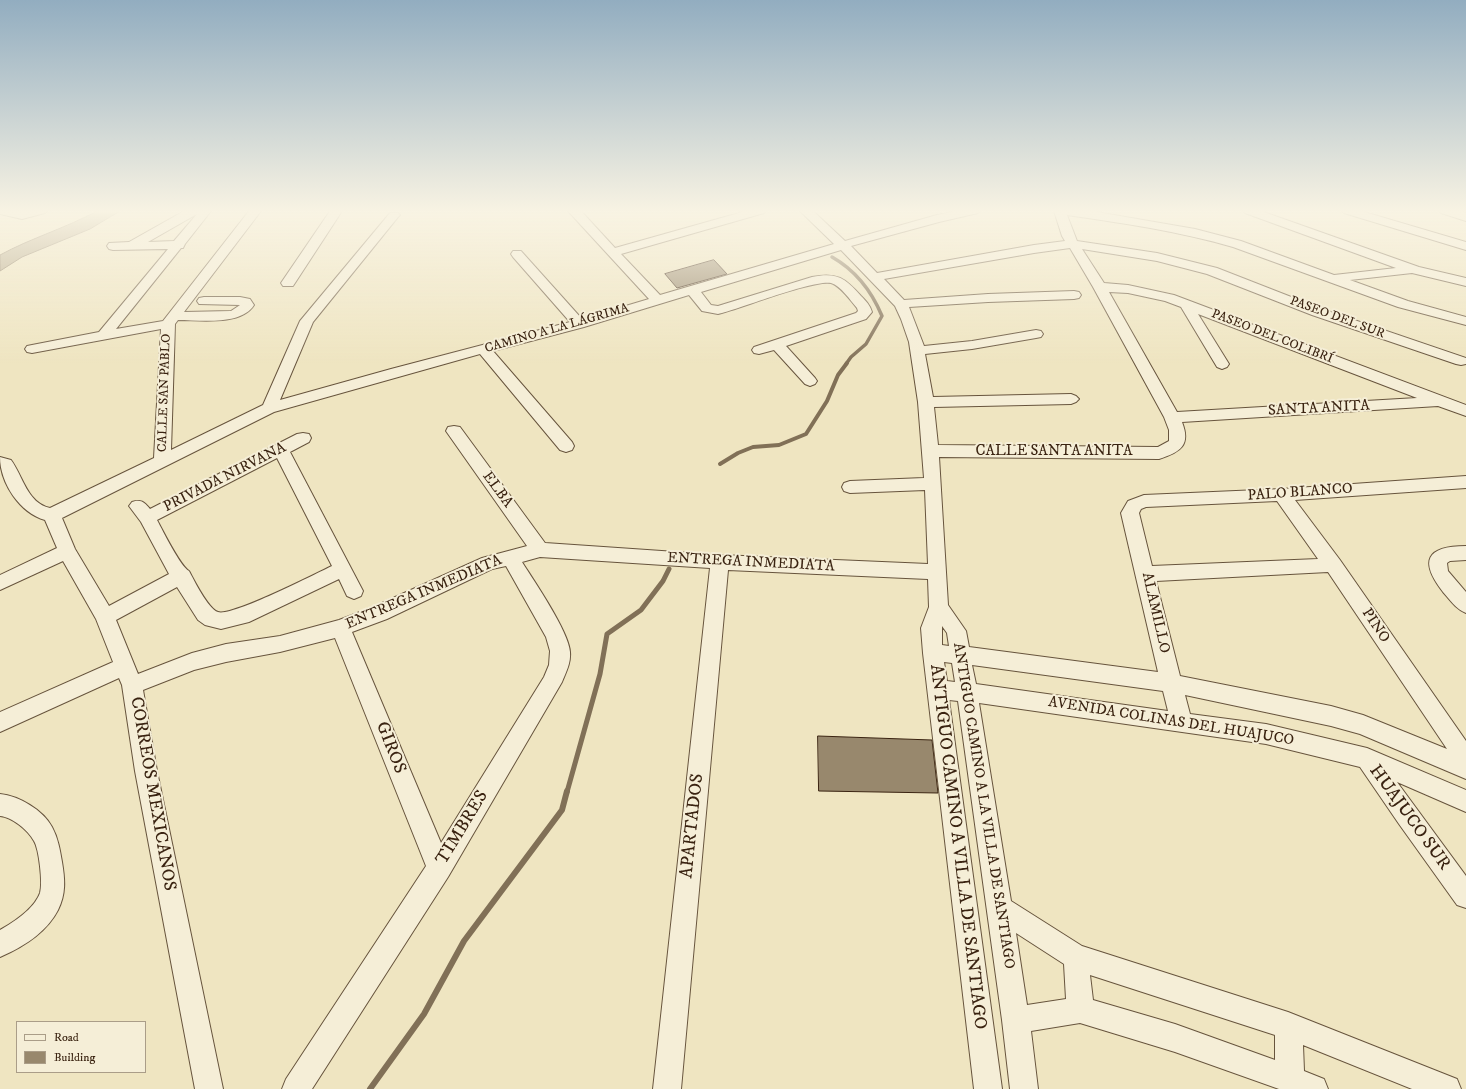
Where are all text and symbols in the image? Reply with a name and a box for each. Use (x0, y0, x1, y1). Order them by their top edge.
street label: PASEO DEL SUR (1287, 294, 1387, 342)
street label: CAMINO A LA LÁGRIMA (483, 301, 631, 357)
street label: PASEO DEL COLIBRÍ (1209, 307, 1335, 367)
street label: CALLE SAN PABLO (155, 334, 175, 452)
street label: SANTA ANITA (1268, 397, 1370, 421)
street label: PRIVADA NIRVANA (161, 439, 289, 517)
street label: CALLE SANTA ANITA (976, 443, 1132, 461)
street label: ELBA (478, 468, 516, 512)
street label: PALO BLANCO (1247, 480, 1353, 506)
street label: ENTREGA INMEDIATA (667, 550, 835, 576)
street label: ENTREGA INMEDIATA (343, 552, 505, 634)
street label: ALAMILLO (1137, 571, 1173, 655)
street label: PINO (1357, 605, 1393, 647)
street label: ANTIGUO CAMINO A LA VILLA DE SANTIAGO (948, 642, 1018, 970)
street label: ANTIGUO CAMINO A VILLA DE SANTIAGO (924, 663, 990, 1031)
street label: AVENIDA COLINAS DEL HUAJUCO (1047, 694, 1295, 750)
street label: CORREOS MEXICANOS (124, 695, 180, 893)
street label: GIROS (370, 719, 410, 777)
street label: HUAJUCO SUR (1364, 761, 1454, 875)
street label: APARTADOS (677, 773, 709, 879)
street label: TIMBRES (432, 787, 494, 869)
legend (16, 1021, 146, 1073)
text: Road (54, 1030, 79, 1045)
text: Building (54, 1050, 95, 1065)

